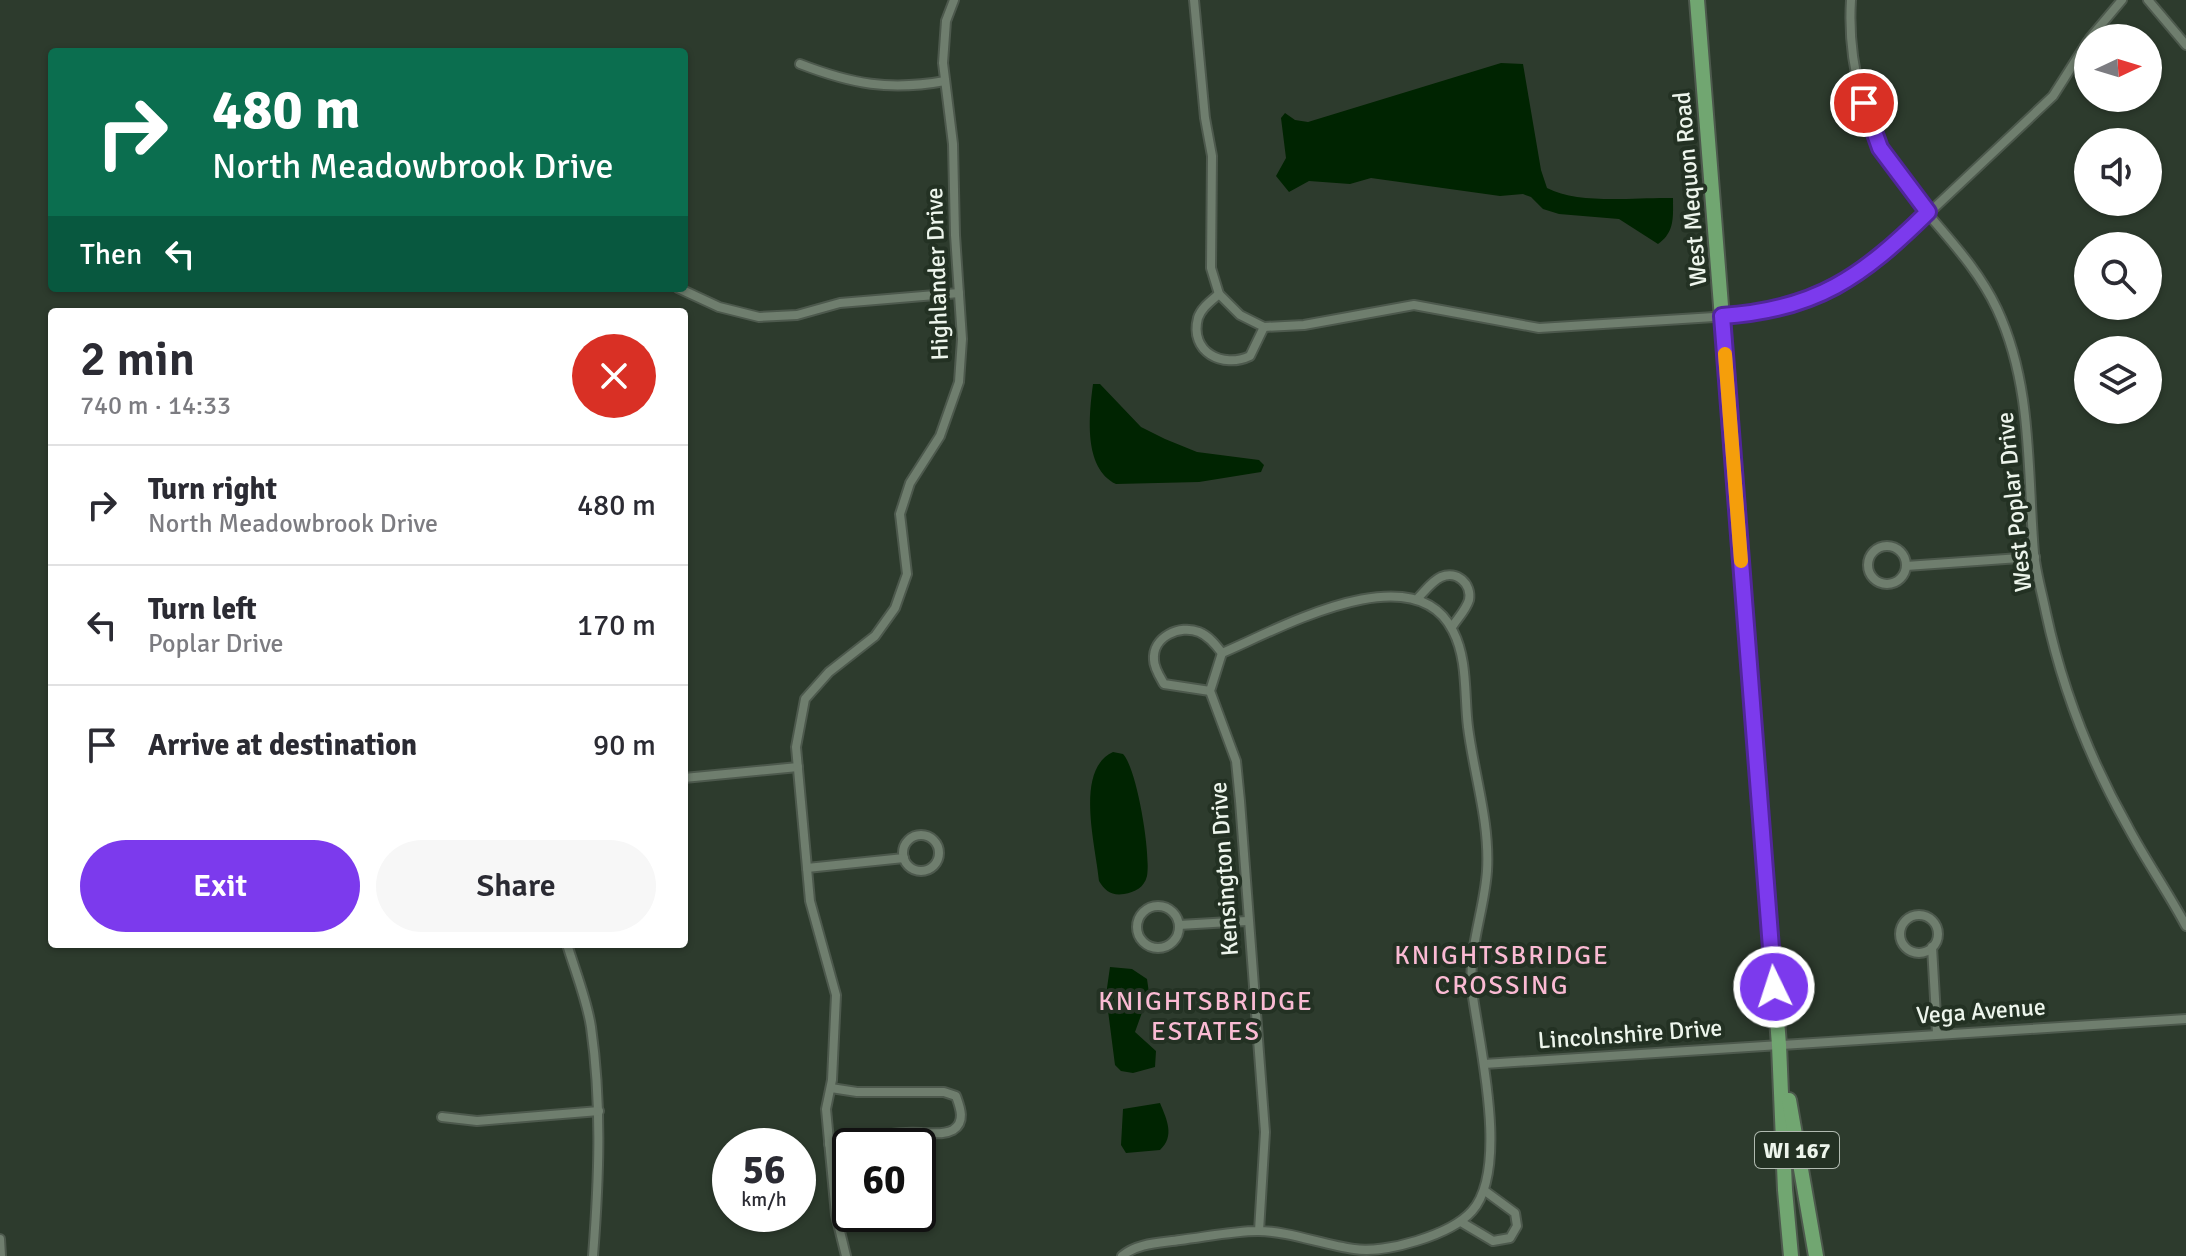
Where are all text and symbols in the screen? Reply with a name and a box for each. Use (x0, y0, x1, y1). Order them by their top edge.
north arrow (2074, 24, 2162, 112)
map controls (2074, 24, 2162, 424)
pin (1830, 69, 1898, 137)
text: 480 m (212, 75, 360, 144)
icon: right (80, 80, 184, 184)
icon: arrive (1842, 81, 1886, 125)
street label: West Mequon Road (1667, 91, 1713, 287)
button: sound (2074, 128, 2162, 216)
text: North Meadowbrook Drive (212, 144, 613, 189)
street label: Highlander Drive (919, 187, 955, 361)
icon: left (158, 232, 202, 276)
button: search (2074, 232, 2162, 320)
text: Then (80, 236, 142, 273)
text: 2 min (80, 330, 195, 389)
button: close (572, 334, 656, 418)
button: layers (2074, 336, 2162, 424)
text: 740 m · 14:33 (80, 390, 231, 422)
street label: West Poplar Drive (1990, 410, 2038, 594)
text: Turn right (148, 471, 277, 508)
icon: right (80, 483, 124, 527)
text: 480 m (577, 487, 656, 524)
text: North Meadowbrook Drive (148, 508, 438, 540)
text: Turn left (148, 591, 257, 628)
icon: left (80, 603, 124, 647)
text: 170 m (577, 607, 656, 644)
text: Poplar Drive (148, 628, 284, 660)
icon: arrive (80, 723, 124, 767)
text: Arrive at destination (148, 727, 417, 764)
text: 90 m (593, 727, 656, 764)
street label: Kensington Drive (1203, 781, 1245, 957)
button: Exit (80, 840, 360, 932)
button: Share (376, 840, 656, 932)
district label: KNIGHTSBRIDGE CROSSING (1394, 940, 1610, 1002)
position arrow (1732, 945, 1816, 1029)
district label: KNIGHTSBRIDGE ESTATES (1098, 986, 1314, 1048)
street label: Vega Avenue (1915, 992, 2047, 1030)
street label: Lincolnshire Drive (1537, 1013, 1723, 1055)
speed limit sign: 60 (832, 1128, 936, 1232)
road number: WI 167 (1755, 1132, 1839, 1168)
text: 56 (742, 1145, 786, 1195)
text: km/h (741, 1187, 787, 1212)

